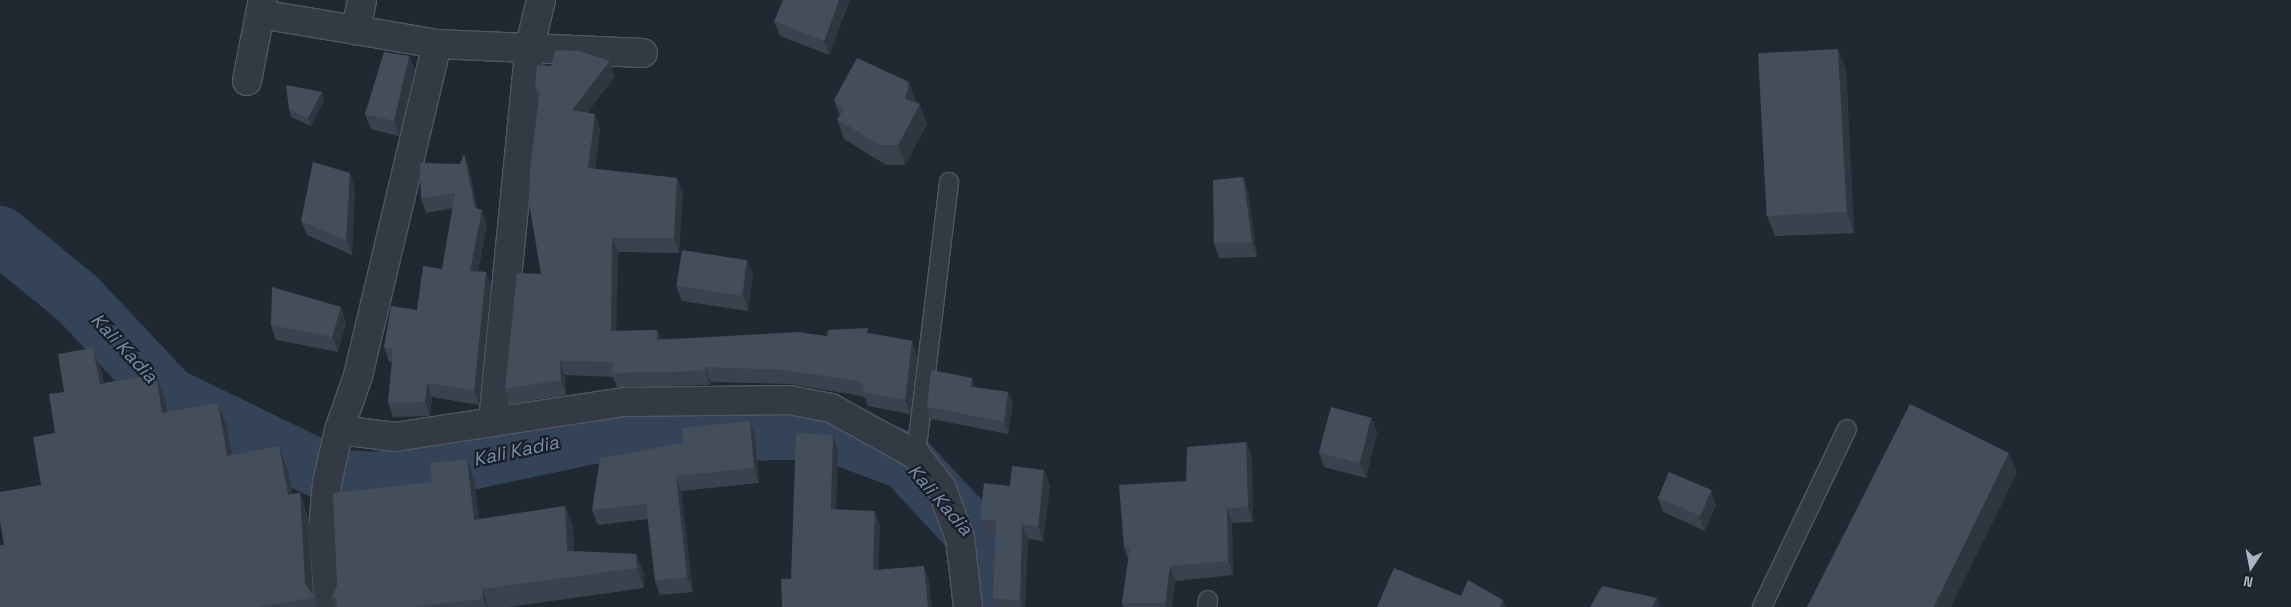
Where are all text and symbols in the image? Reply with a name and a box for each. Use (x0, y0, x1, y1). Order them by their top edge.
water label: Kali Kadia (86, 308, 162, 388)
water label: Kali Kadia (471, 431, 561, 471)
water label: Kali Kadia (903, 460, 977, 540)
north arrow (2226, 542, 2276, 592)
text: N (2242, 572, 2254, 591)

